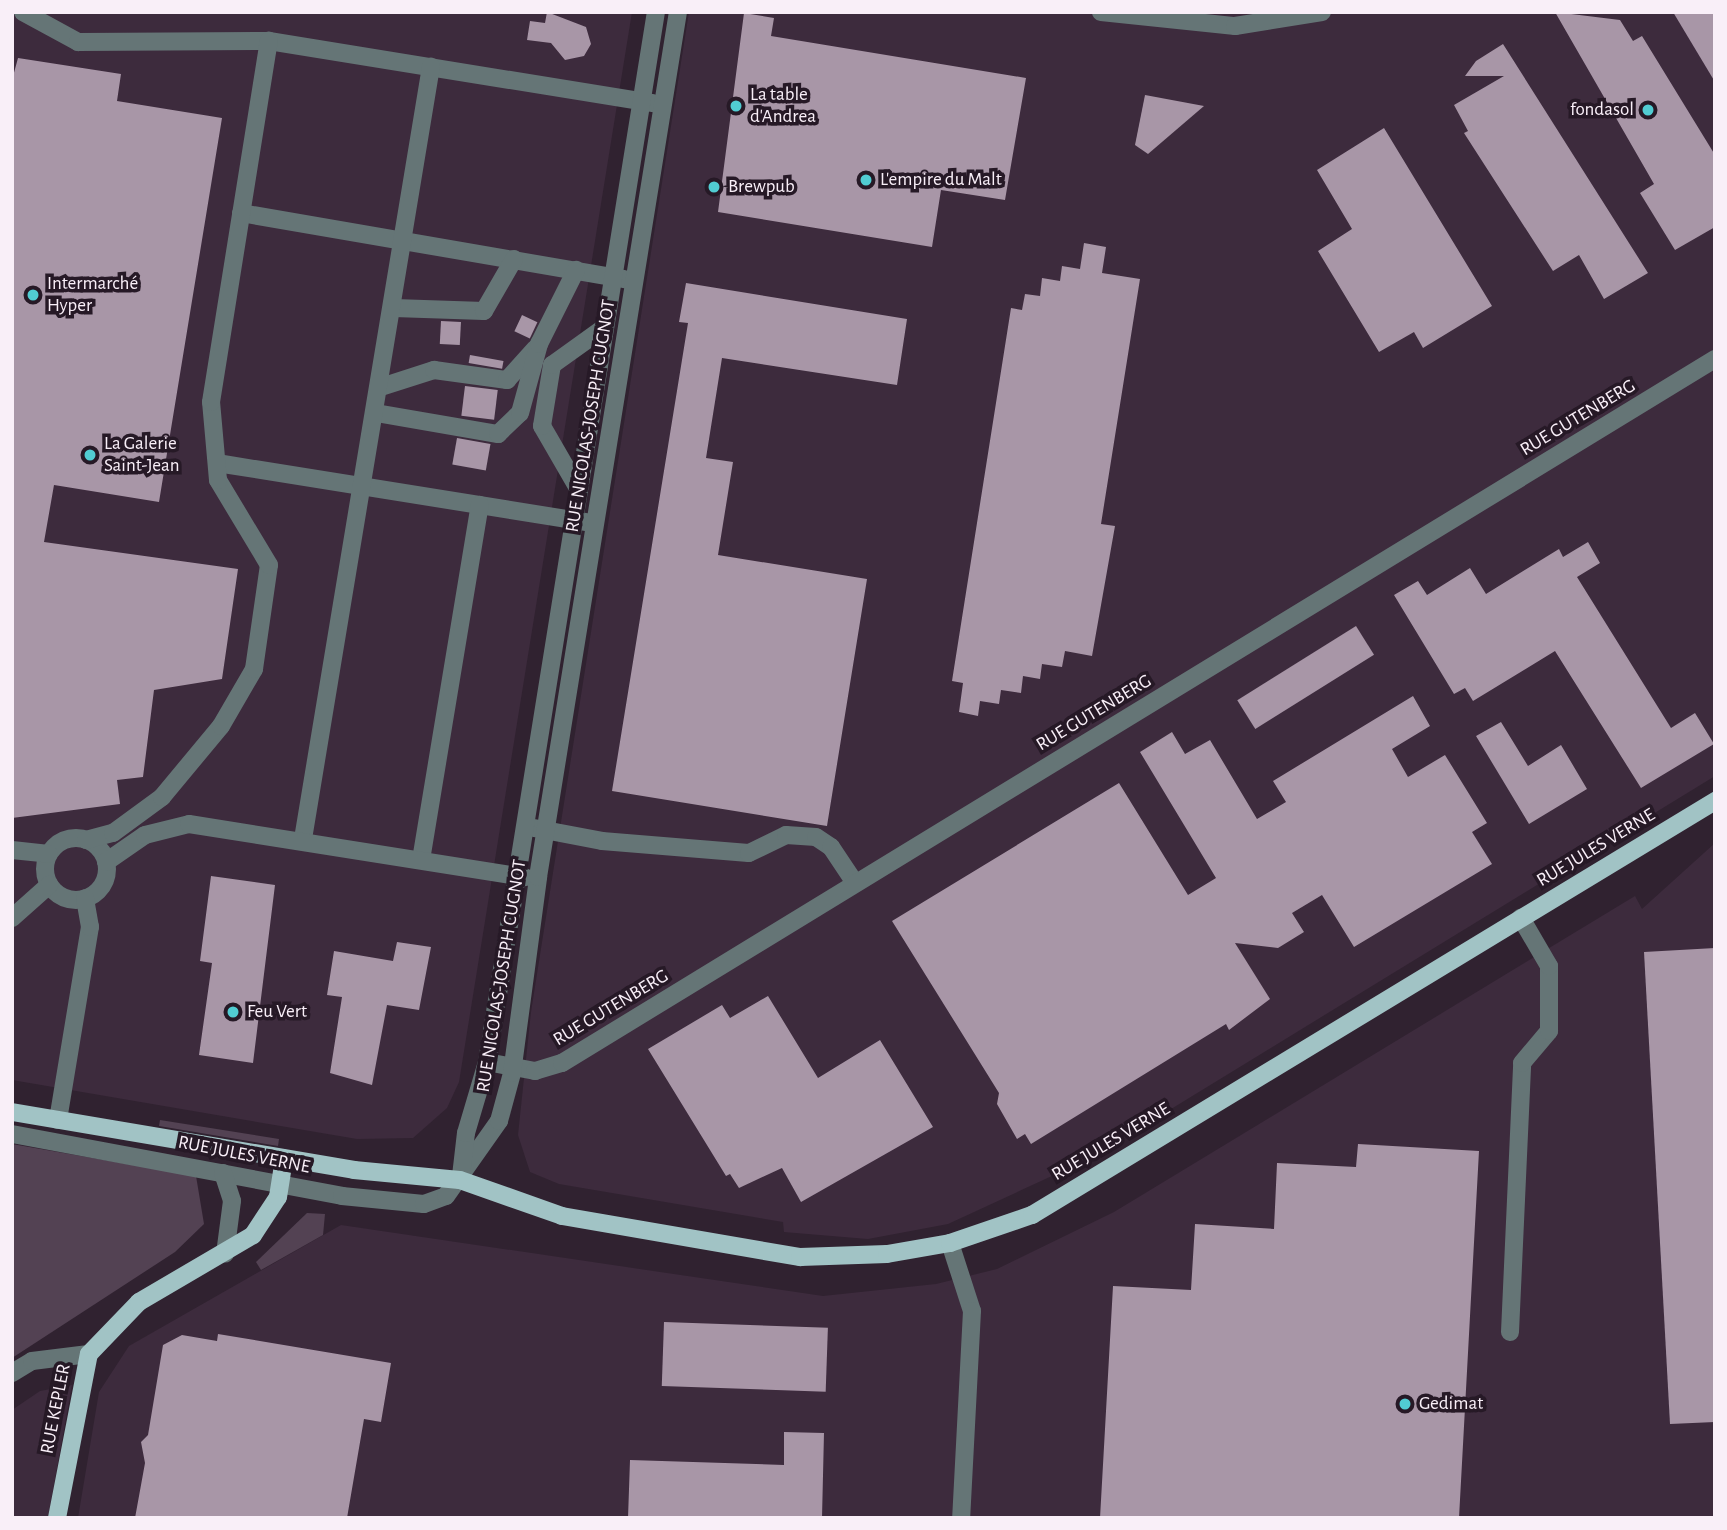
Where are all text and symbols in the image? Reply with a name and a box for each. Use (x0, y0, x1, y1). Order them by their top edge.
place label: La table d'Andrea (750, 84, 816, 128)
marker: La table d'Andrea (728, 98, 744, 114)
place label: fondasol (1570, 99, 1634, 121)
marker: fondasol (1640, 102, 1656, 118)
place label: L'empire du Malt (880, 169, 1002, 191)
marker: L'empire du Malt (858, 172, 874, 188)
place label: Brewpub (728, 176, 795, 198)
marker: Brewpub (706, 179, 722, 195)
place label: Intermarché Hyper (47, 273, 138, 317)
marker: Intermarché Hyper (25, 287, 41, 303)
street label: RUE NICOLAS-JOSEPH CUGNOT (561, 298, 621, 534)
street label: RUE GUTENBERG (1516, 375, 1640, 461)
place label: La Galerie Saint-Jean (104, 433, 179, 477)
marker: La Galerie Saint-Jean (82, 447, 98, 463)
street label: RUE GUTENBERG (1032, 670, 1156, 756)
street label: RUE JULES VERNE (1533, 804, 1659, 892)
street label: RUE NICOLAS-JOSEPH CUGNOT (472, 858, 532, 1094)
street label: RUE GUTENBERG (549, 965, 673, 1051)
place label: Feu Vert (247, 1001, 307, 1023)
marker: Feu Vert (225, 1004, 241, 1020)
street label: RUE JULES VERNE (1048, 1098, 1174, 1186)
street label: RUE JULES VERNE (176, 1131, 312, 1179)
street label: RUE KEPLER (36, 1362, 76, 1456)
place label: Gedimat (1419, 1393, 1483, 1415)
marker: Gedimat (1397, 1396, 1413, 1412)

